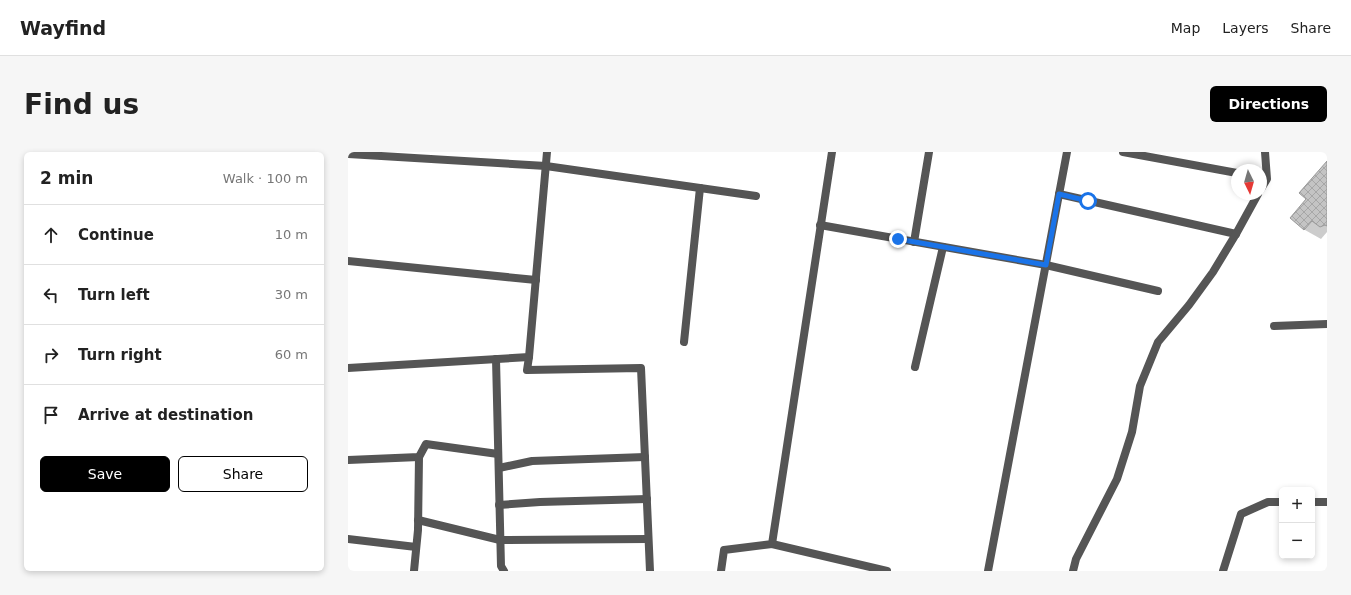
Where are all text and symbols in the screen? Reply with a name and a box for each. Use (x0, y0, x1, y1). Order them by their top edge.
text: Wayfind (20, 17, 106, 39)
text: Map (1171, 20, 1200, 36)
text: Layers (1222, 20, 1269, 36)
text: Share (1291, 20, 1331, 36)
button: Directions (1210, 86, 1327, 122)
text: Find us (24, 88, 139, 121)
north arrow (1231, 164, 1267, 200)
text: 2 min (40, 168, 93, 188)
text: Walk · 100 m (223, 171, 308, 186)
route start (1079, 192, 1097, 210)
icon: ahead (40, 224, 62, 246)
text: Continue (78, 226, 154, 244)
text: 10 m (275, 227, 308, 242)
route end (889, 230, 907, 248)
icon: left (40, 284, 62, 306)
text: Turn left (78, 286, 150, 304)
text: 30 m (275, 287, 308, 302)
icon: right (40, 344, 62, 366)
text: Turn right (78, 346, 162, 364)
text: 60 m (275, 347, 308, 362)
icon: arrive (40, 404, 62, 426)
text: Arrive at destination (78, 406, 253, 424)
button: Save (40, 456, 170, 492)
button: Share (178, 456, 308, 492)
map controls (1279, 487, 1315, 559)
button: + (1279, 487, 1315, 523)
button: − (1279, 523, 1315, 559)

